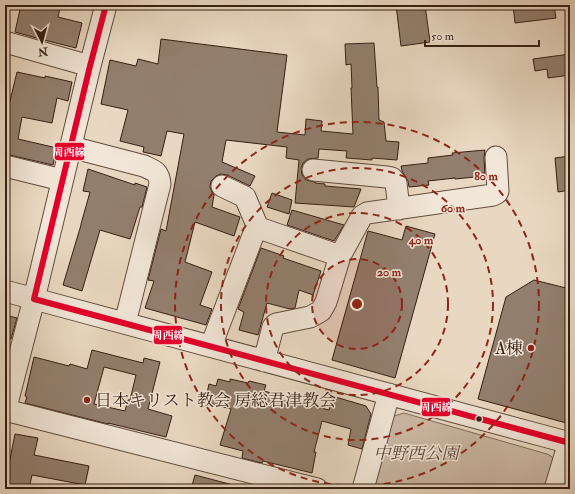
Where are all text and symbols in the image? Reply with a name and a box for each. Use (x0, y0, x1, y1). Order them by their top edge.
north arrow (22, 22, 62, 62)
scale bar (425, 22, 539, 48)
text: 50 m (431, 29, 455, 44)
text: N (36, 44, 50, 59)
line badge: 周西線 (54, 142, 85, 161)
text: 周西線 (53, 146, 86, 159)
text: 80 m (474, 169, 498, 184)
text: 60 m (441, 201, 466, 216)
text: 40 m (408, 233, 434, 248)
text: 20 m (377, 265, 402, 280)
centre of rings (350, 297, 364, 311)
line badge: 周西線 (153, 325, 183, 345)
text: 周西線 (152, 329, 185, 342)
place label: A棟 (494, 338, 523, 359)
marker: A棟 (526, 343, 536, 353)
place label: 日本キリスト教会 房総君津教会 (95, 390, 336, 411)
marker: 日本キリスト教会 房総君津教会 (82, 395, 92, 405)
line badge: 周西線 (421, 397, 451, 417)
text: 周西線 (420, 401, 453, 414)
unlabelled marker (474, 414, 484, 424)
park label: 中野西公園 (374, 443, 461, 464)

